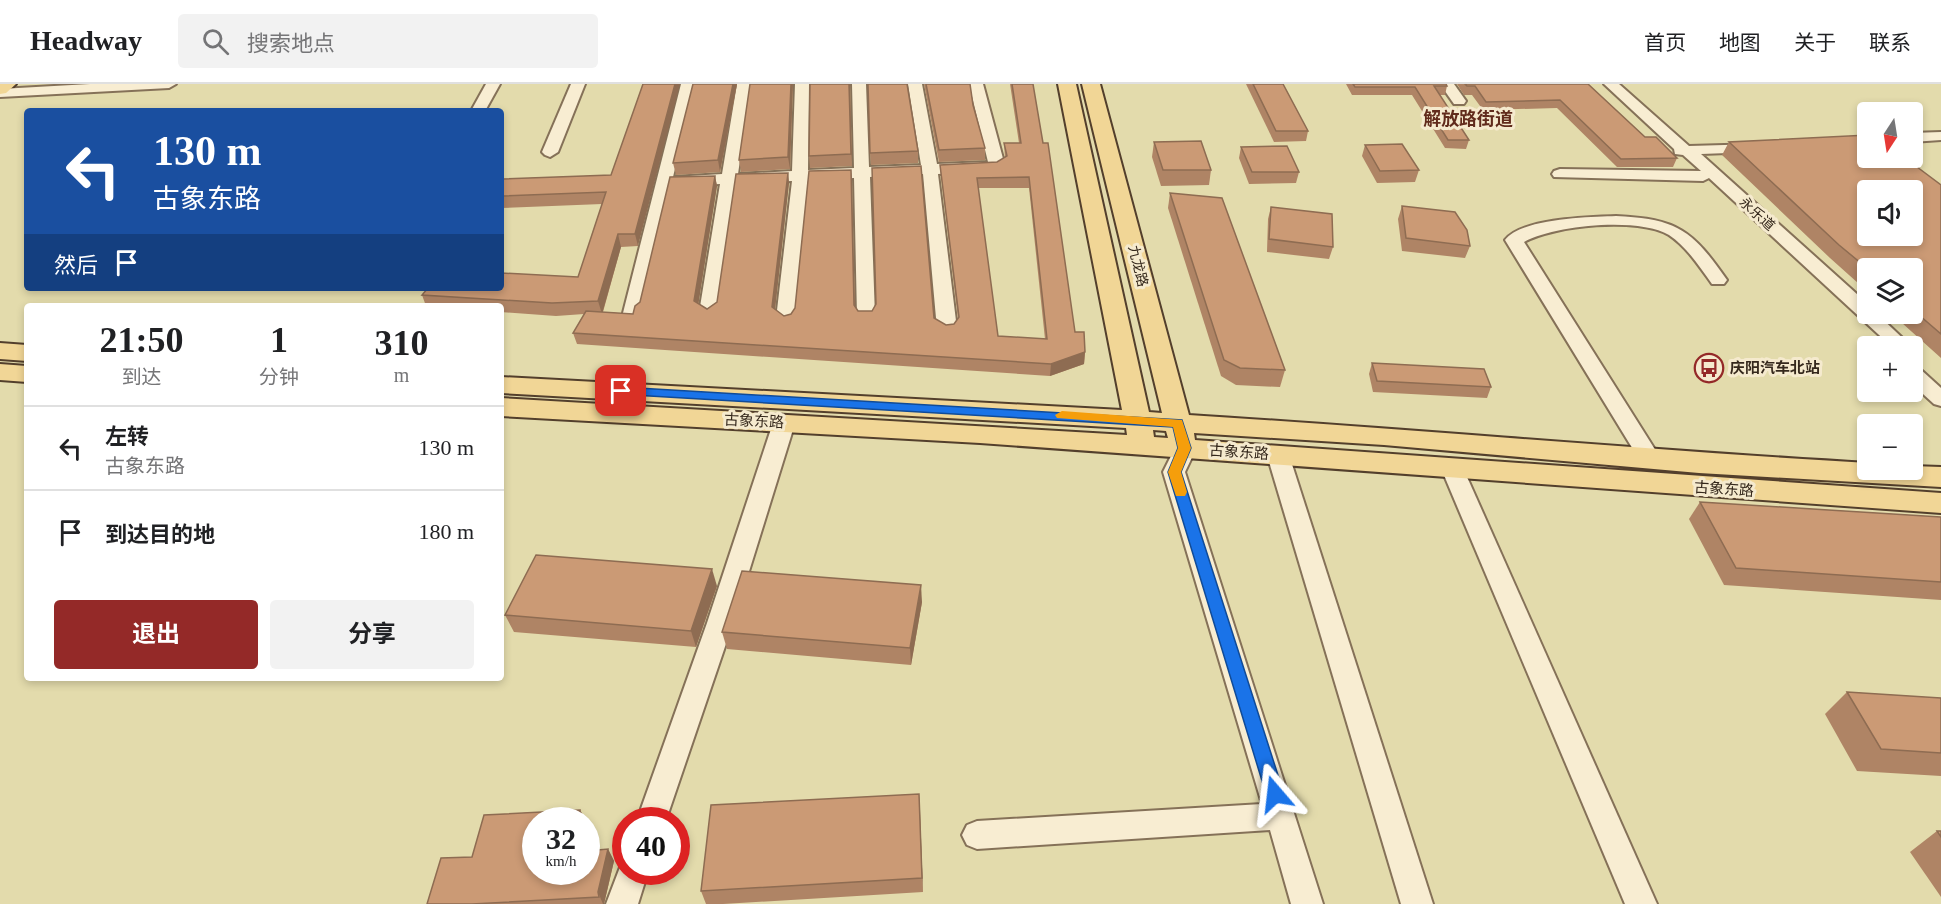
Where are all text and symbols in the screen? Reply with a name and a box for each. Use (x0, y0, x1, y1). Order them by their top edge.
search box (178, 14, 598, 68)
text: Headway (30, 25, 142, 56)
icon: search (199, 25, 232, 58)
text: 搜索地点 (247, 31, 335, 56)
text: 首页 (1644, 31, 1686, 55)
text: 地图 (1719, 31, 1761, 55)
text: 关于 (1794, 31, 1836, 55)
text: 联系 (1869, 31, 1911, 55)
north arrow (1857, 102, 1923, 168)
map controls (1857, 102, 1923, 480)
district label: 解放路街道 (1423, 109, 1513, 129)
text: 130 m (153, 128, 262, 174)
icon: left (54, 132, 132, 210)
button: sound (1857, 180, 1923, 246)
text: 古象东路 (153, 184, 261, 214)
street label: 永乐道 (1736, 194, 1778, 234)
street label: 九龙路 (1126, 244, 1151, 288)
icon: arrive (110, 246, 143, 279)
text: 然后 (54, 253, 98, 278)
button: layers (1857, 258, 1923, 324)
text: 21:50 (100, 320, 184, 360)
text: 1 (270, 320, 288, 360)
text: 310 (375, 323, 429, 363)
button: + (1857, 336, 1923, 402)
bus stop icon: 庆阳汽车北站 (1693, 352, 1725, 384)
place label: 庆阳汽车北站 (1730, 360, 1820, 376)
text: m (394, 364, 409, 386)
pin (595, 365, 646, 416)
text: 到达 (122, 366, 162, 388)
text: 分钟 (259, 366, 299, 388)
icon: arrive (604, 374, 637, 407)
street label: 古象东路 (724, 410, 784, 431)
button: − (1857, 414, 1923, 480)
text: 左转 (105, 424, 149, 449)
icon: left (54, 432, 87, 465)
text: 130 m (418, 435, 474, 460)
street label: 古象东路 (1209, 441, 1270, 462)
text: 古象东路 (105, 455, 185, 477)
street label: 古象东路 (1694, 478, 1755, 499)
icon: arrive (54, 516, 87, 549)
text: 180 m (418, 519, 474, 544)
text: 到达目的地 (105, 522, 215, 547)
button: 退出 (54, 600, 258, 669)
button: 分享 (270, 600, 474, 669)
position arrow (1243, 762, 1307, 826)
speed limit sign: 40 (612, 807, 690, 885)
text: 32 (546, 822, 576, 855)
text: km/h (546, 853, 576, 869)

